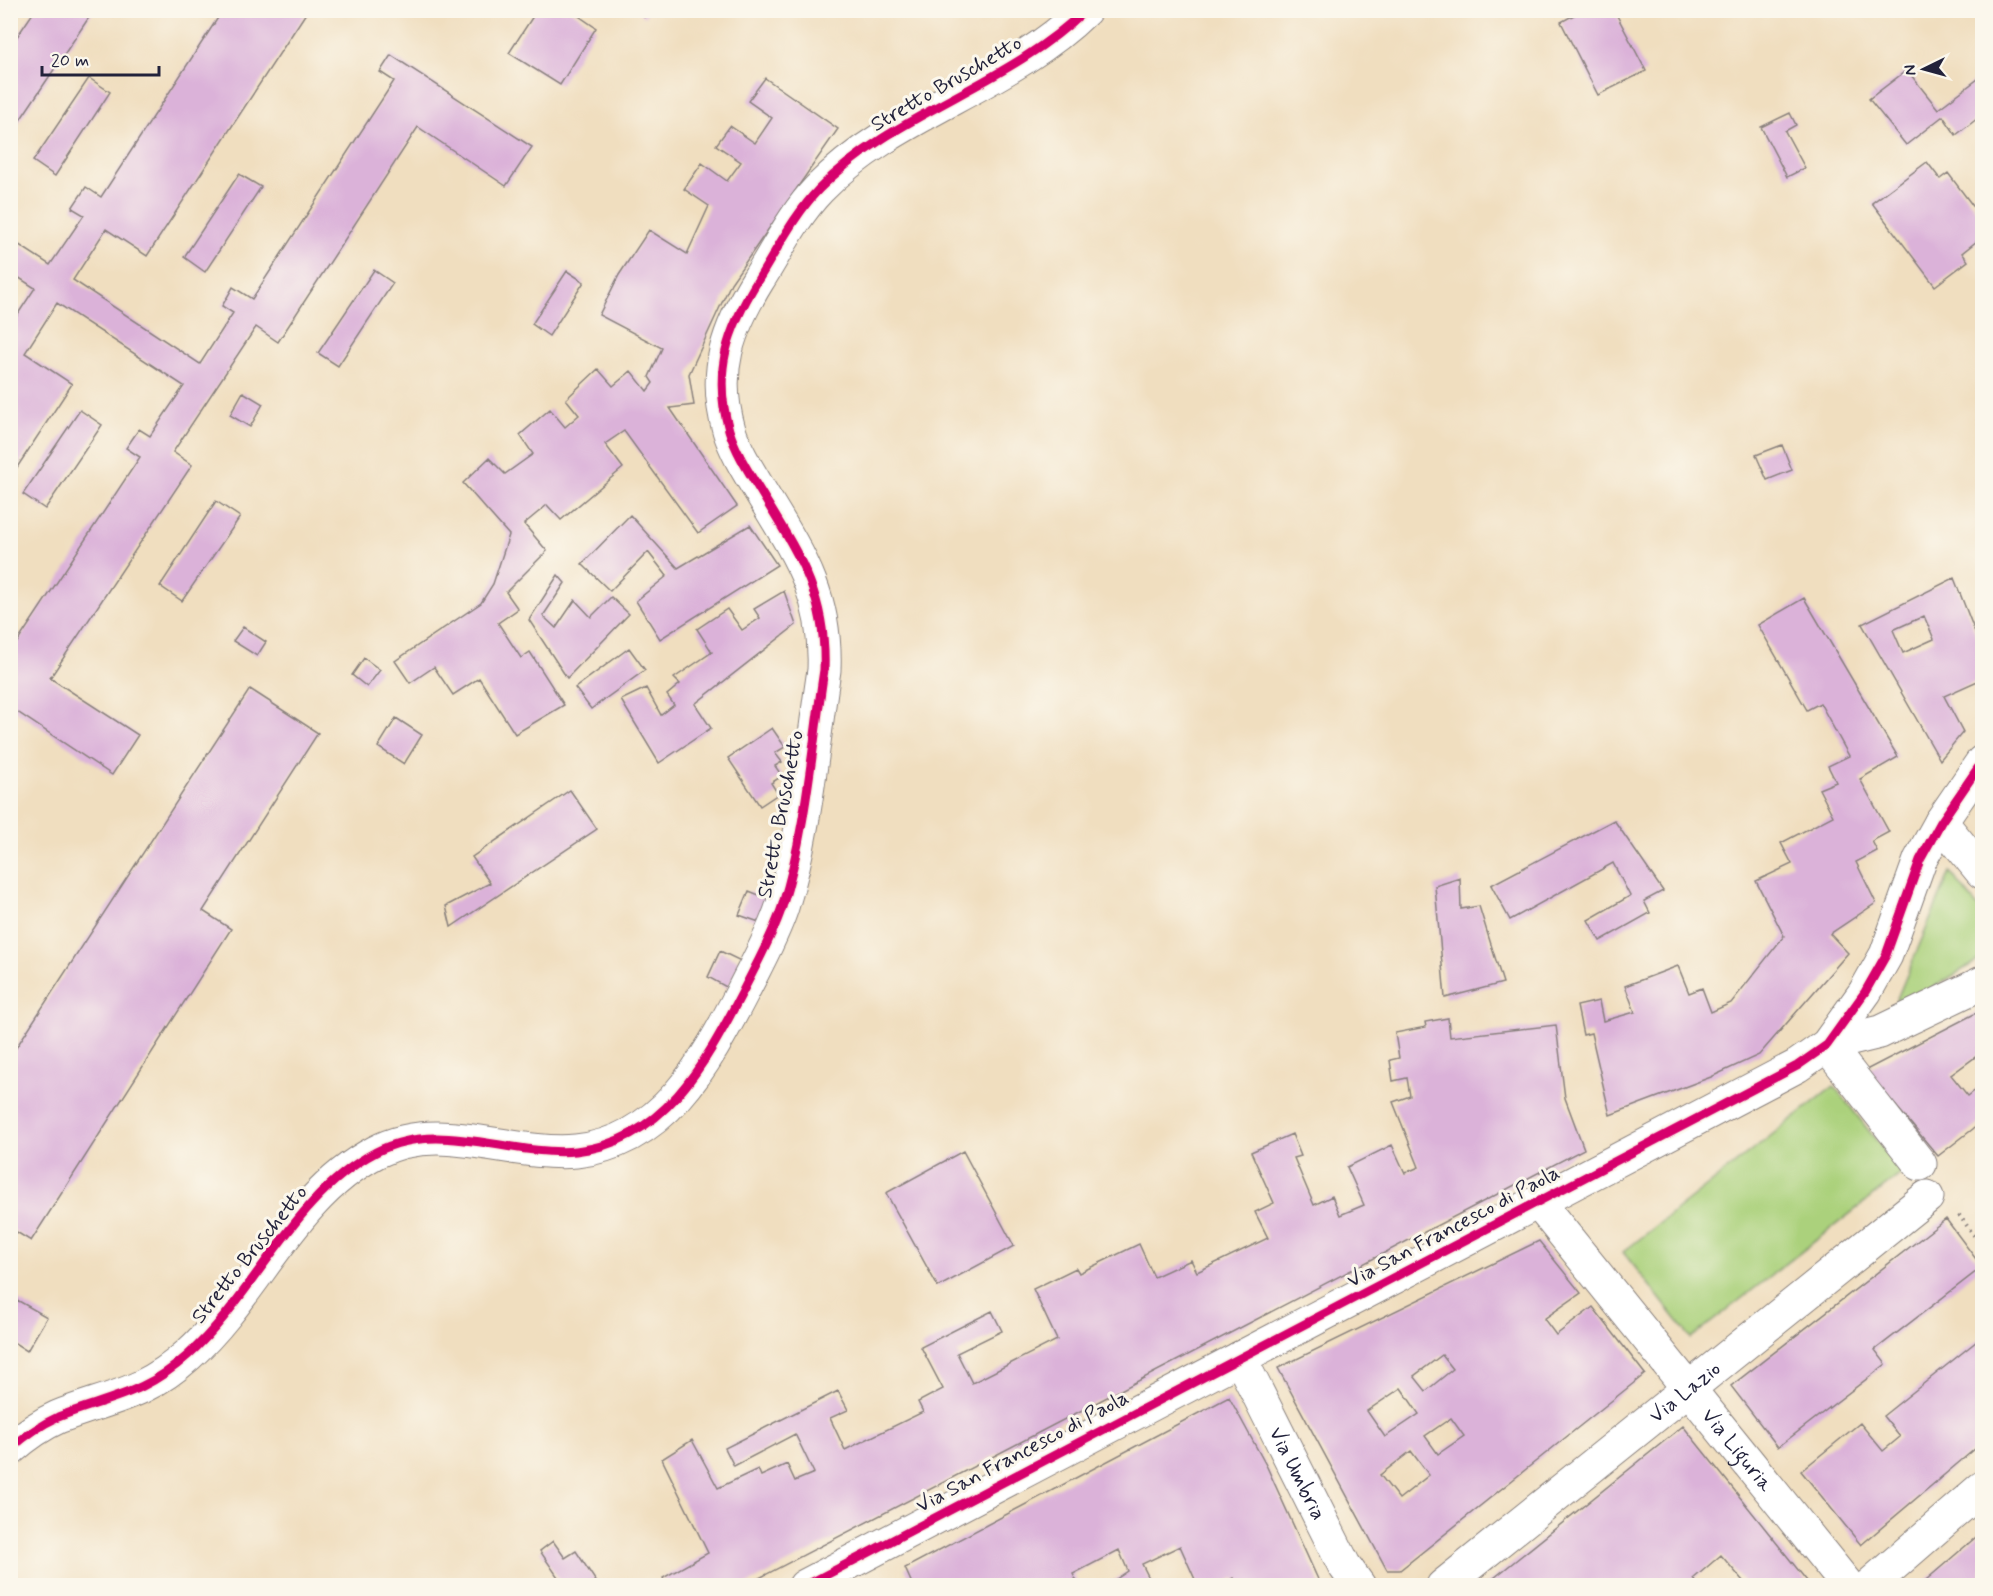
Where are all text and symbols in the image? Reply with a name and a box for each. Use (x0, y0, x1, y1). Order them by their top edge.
street label: Stretto Bruschetto (866, 29, 1027, 139)
scale bar (42, 39, 159, 77)
north arrow (1894, 39, 1954, 99)
text: 20 m (51, 49, 89, 73)
text: N (1900, 64, 1921, 76)
street label: Stretto Bruschetto (751, 728, 811, 901)
street label: Via San Francesco di Paola (1342, 1159, 1565, 1295)
street label: Stretto Bruschetto (185, 1180, 314, 1330)
street label: Via Lazio (1644, 1355, 1727, 1430)
street label: Via San Francesco di Paola (911, 1384, 1134, 1520)
street label: Via Liguria (1695, 1403, 1779, 1498)
street label: Via Umbria (1262, 1422, 1332, 1525)

